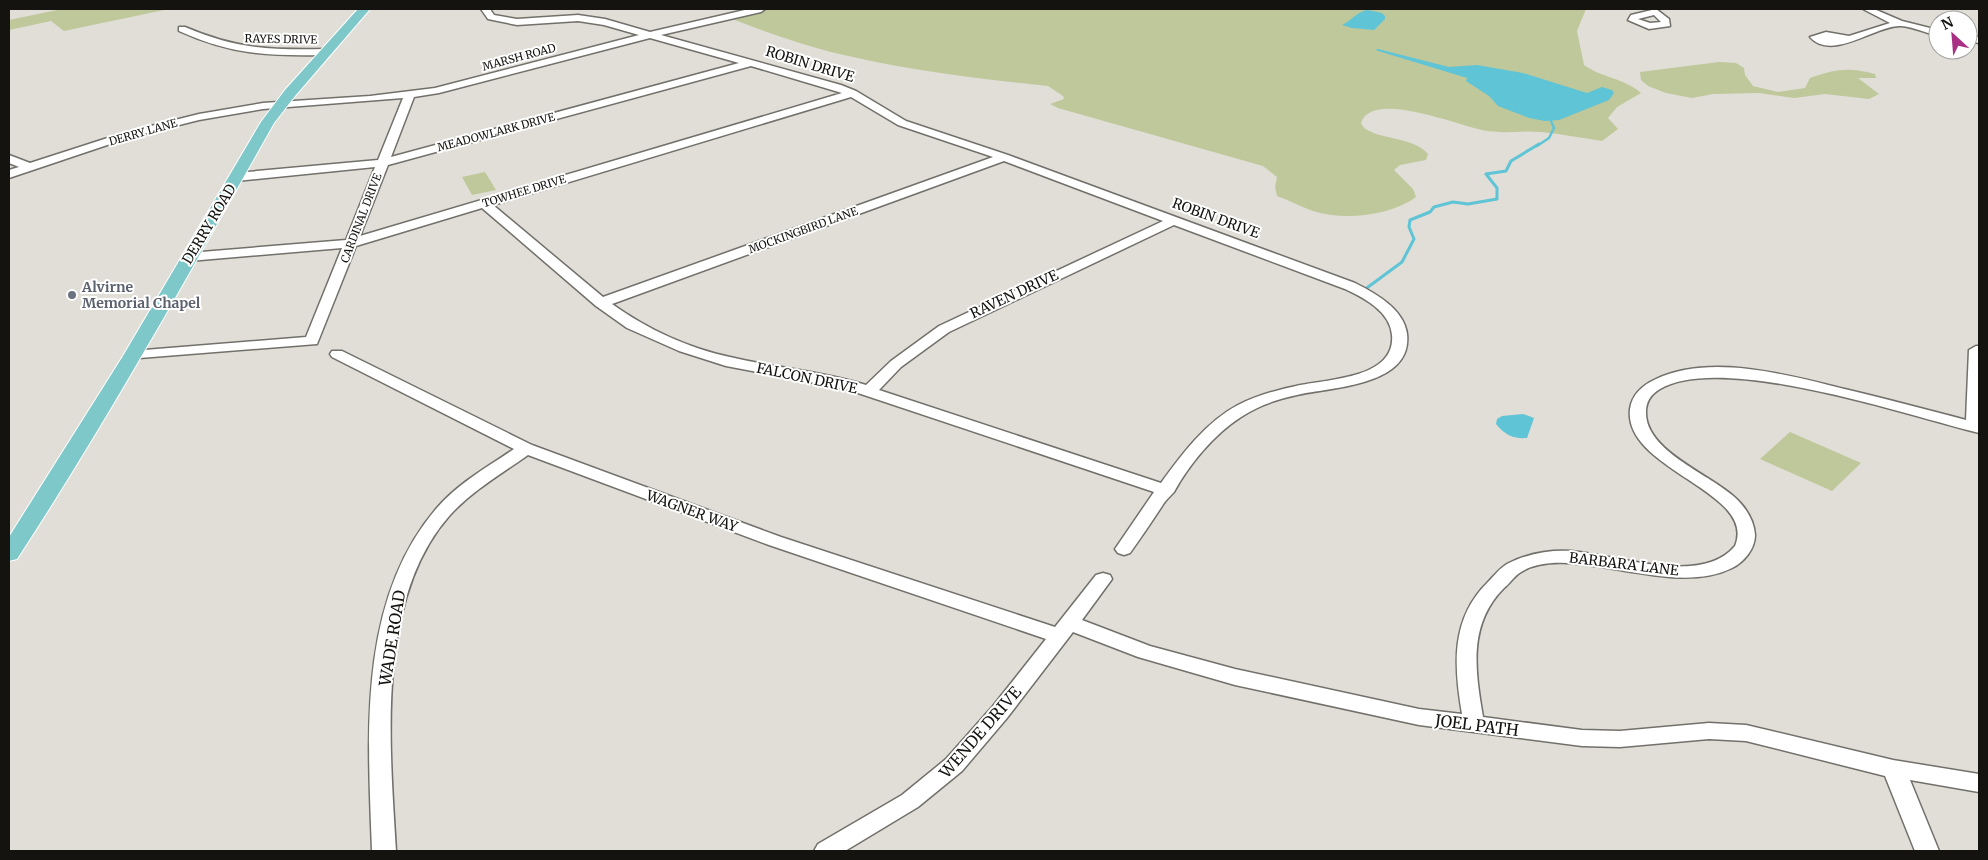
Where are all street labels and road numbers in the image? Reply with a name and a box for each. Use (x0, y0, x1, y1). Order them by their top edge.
street label: RAYES DRIVE (244, 31, 318, 47)
street label: MARSH ROAD (481, 40, 557, 74)
street label: ROBIN DRIVE (763, 42, 857, 86)
street label: MEADOWLARK DRIVE (436, 110, 556, 154)
street label: DERRY LANE (107, 116, 179, 148)
street label: CARDINAL DRIVE (337, 171, 385, 265)
street label: TOWHEE DRIVE (481, 172, 567, 210)
street label: DERRY ROAD (178, 180, 240, 267)
street label: ROBIN DRIVE (1170, 194, 1262, 242)
street label: MOCKINGBIRD LANE (747, 204, 859, 256)
street label: RAVEN DRIVE (967, 266, 1061, 322)
street label: FALCON DRIVE (755, 359, 859, 398)
street label: WAGNER WAY (643, 486, 741, 536)
street label: BARBARA LANE (1568, 548, 1680, 580)
street label: WADE ROAD (374, 589, 409, 688)
street label: WENDE DRIVE (934, 682, 1026, 783)
street label: JOEL PATH (1433, 710, 1520, 740)

